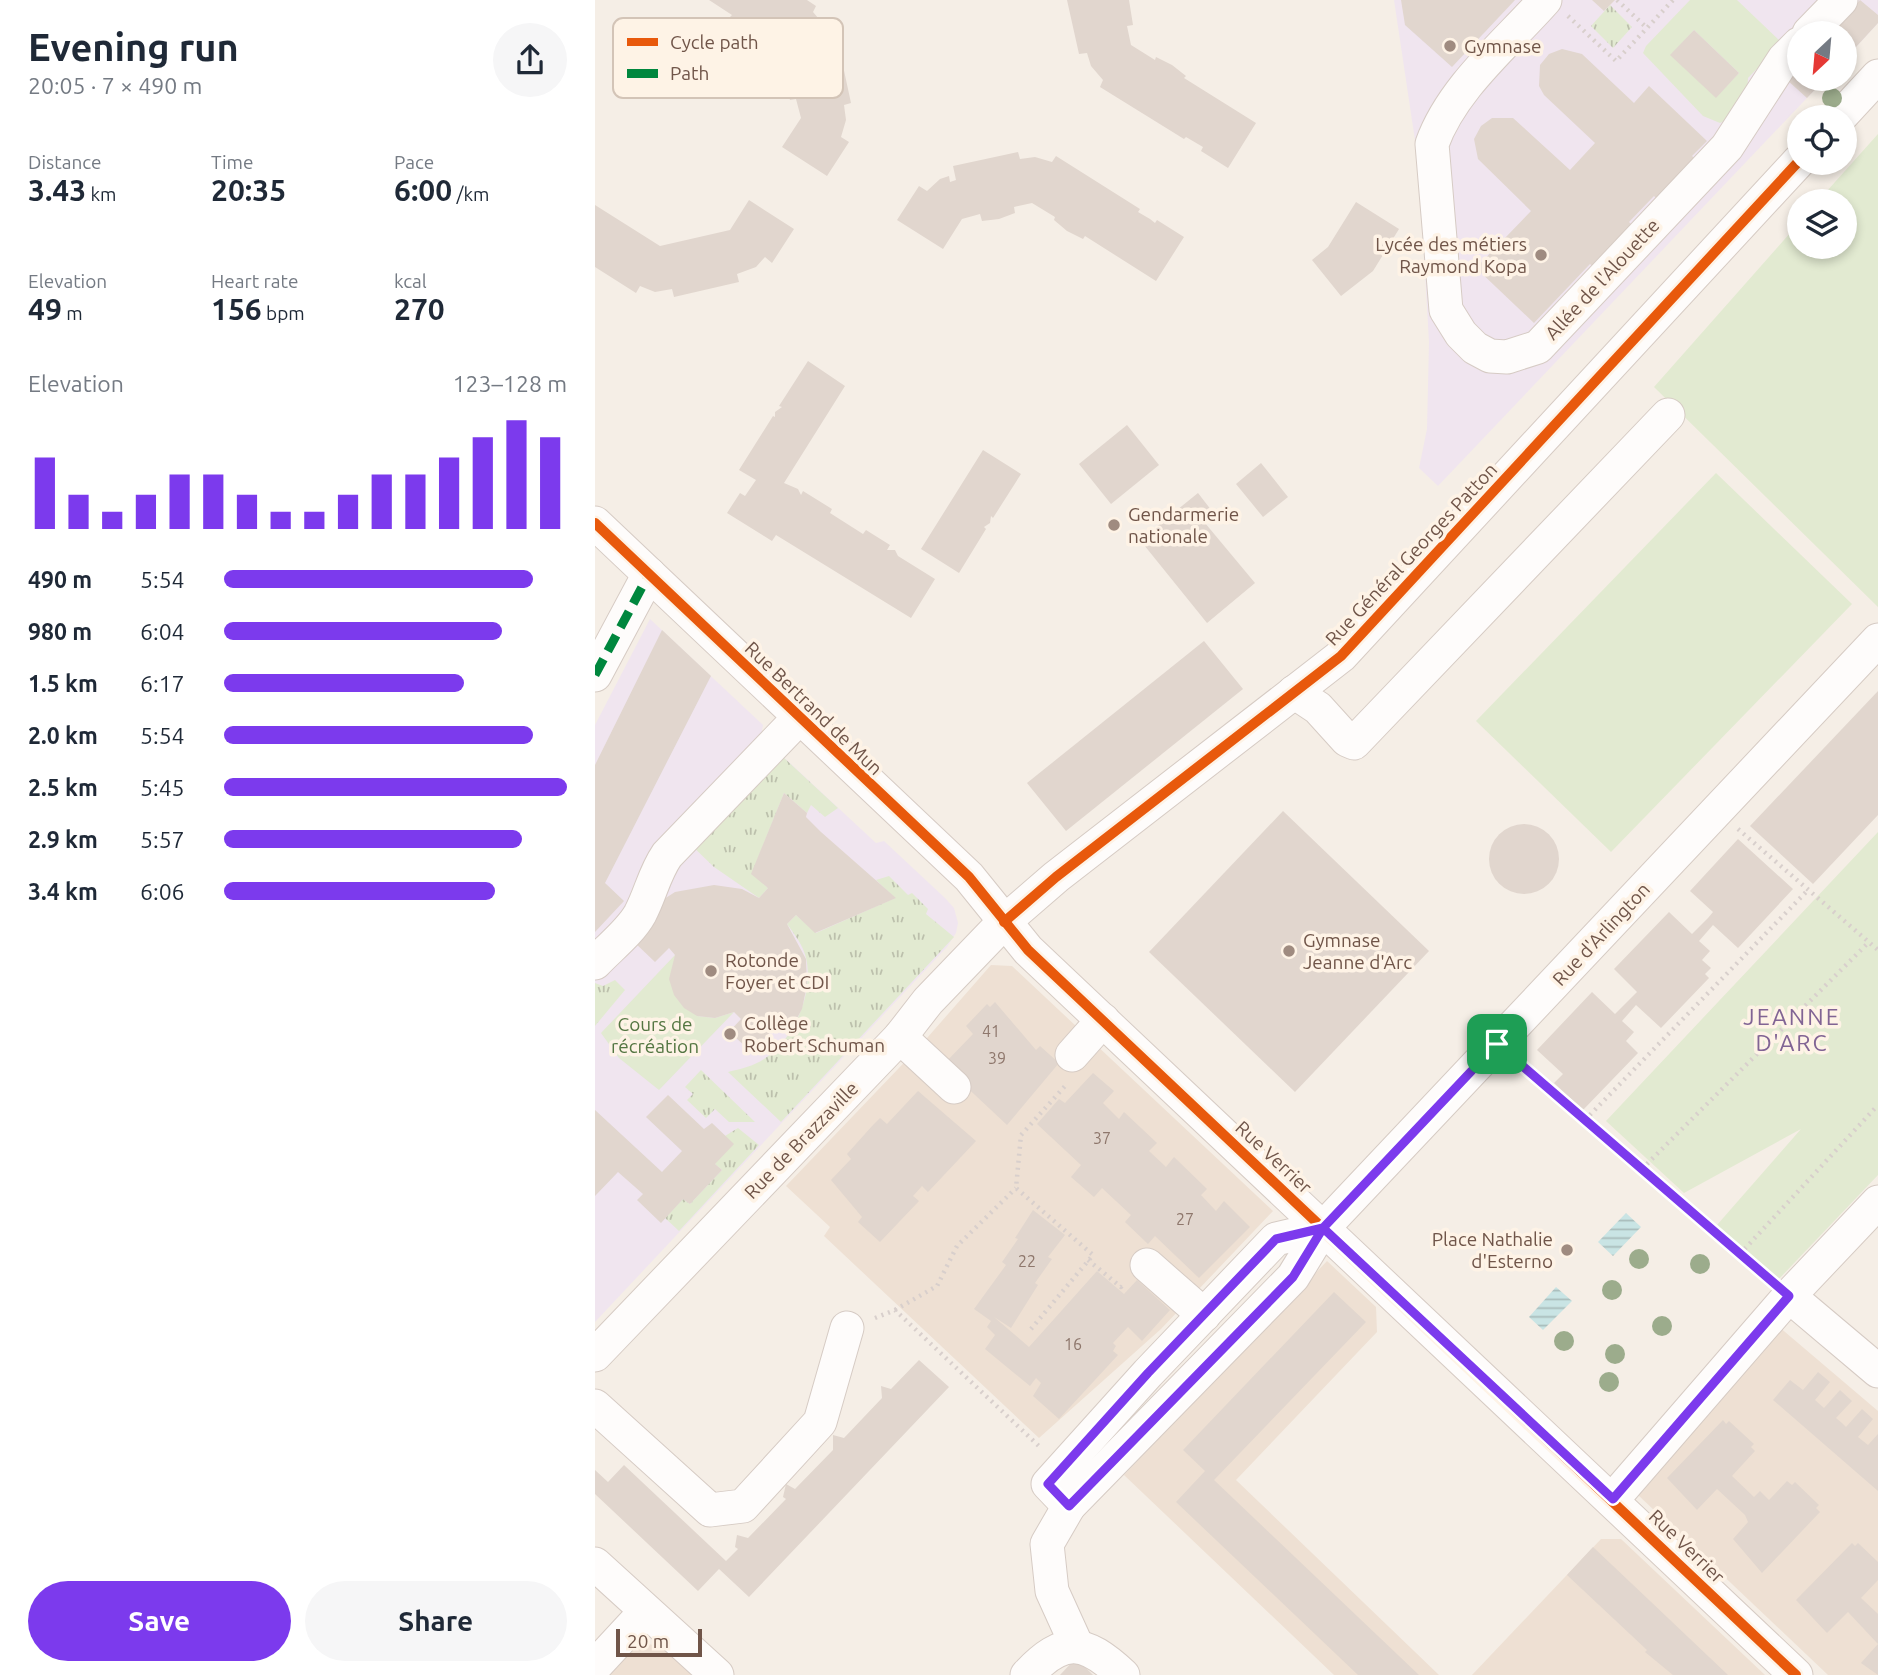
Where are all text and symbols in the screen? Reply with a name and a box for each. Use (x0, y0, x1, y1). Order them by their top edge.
legend (613, 18, 843, 98)
north arrow (1787, 21, 1857, 91)
map controls (1787, 21, 1857, 259)
button: share (493, 23, 567, 97)
text: Evening run (28, 26, 239, 68)
text: Cycle path (670, 31, 759, 53)
place label: Gymnase (1464, 35, 1541, 57)
marker: Gymnase (1442, 38, 1458, 54)
text: Path (670, 62, 709, 84)
text: 20:05 · 7 × 490 m (28, 73, 202, 98)
button: locate (1787, 105, 1857, 175)
text: Distance (28, 151, 102, 173)
text: Time (211, 151, 253, 173)
text: Pace (394, 151, 434, 173)
text: 3.43 (28, 173, 86, 207)
text: 20:35 (211, 173, 286, 207)
text: 6:00 (394, 173, 452, 207)
text: km (86, 183, 116, 205)
text: /km (452, 183, 490, 205)
button: layers (1787, 189, 1857, 259)
street label: Allée de l'Alouette (1540, 214, 1664, 344)
place label: Lycée des métiers Raymond Kopa (1375, 233, 1527, 277)
marker: Lycée des métiers Raymond Kopa (1533, 247, 1549, 263)
text: Elevation (28, 270, 107, 292)
text: Heart rate (211, 270, 298, 292)
text: kcal (394, 270, 427, 292)
text: 49 (28, 292, 62, 326)
text: 156 (211, 292, 262, 326)
text: 270 (394, 292, 445, 326)
text: m (62, 302, 83, 324)
text: bpm (262, 302, 305, 324)
text: Elevation (28, 371, 124, 396)
text: 123–128 m (453, 371, 567, 396)
street label: Rue Général Georges Patton (1321, 458, 1501, 650)
place label: Gendarmerie nationale (1128, 503, 1239, 547)
marker: Gendarmerie nationale (1106, 517, 1122, 533)
text: 490 m (28, 567, 92, 592)
text: 5:54 (140, 567, 185, 592)
text: 980 m (28, 619, 92, 644)
text: 6:04 (140, 619, 185, 644)
street label: Rue Bertrand de Mun (741, 637, 887, 779)
text: 1.5 km (28, 671, 98, 696)
text: 6:17 (140, 671, 185, 696)
text: 2.0 km (28, 723, 98, 748)
text: 5:54 (140, 723, 185, 748)
text: 2.5 km (28, 775, 98, 800)
text: 5:45 (140, 775, 185, 800)
text: 2.9 km (28, 827, 98, 852)
text: 5:57 (140, 827, 185, 852)
street label: Rue d'Arlington (1548, 878, 1654, 990)
text: 3.4 km (28, 879, 98, 904)
text: 6:06 (140, 879, 185, 904)
place label: Gymnase Jeanne d'Arc (1303, 929, 1412, 973)
marker: Gymnase Jeanne d'Arc (1281, 943, 1297, 959)
place label: Rotonde Foyer et CDI (725, 949, 829, 993)
marker: Rotonde Foyer et CDI (703, 963, 719, 979)
district label: JEANNE D'ARC (1743, 1004, 1841, 1055)
place label: Collège Robert Schuman (744, 1012, 885, 1056)
park label: Cours de récréation (611, 1013, 699, 1057)
pin (1467, 1014, 1527, 1074)
house number: 41 (982, 1022, 1000, 1040)
icon: arrive (1478, 1025, 1516, 1063)
marker: Collège Robert Schuman (722, 1026, 738, 1042)
house number: 39 (988, 1049, 1006, 1067)
street label: Rue de Brazzaville (740, 1077, 862, 1203)
street label: Rue Verrier (1231, 1116, 1317, 1198)
house number: 37 (1093, 1129, 1111, 1147)
house number: 27 (1176, 1210, 1194, 1228)
place label: Place Nathalie d'Esterno (1432, 1228, 1553, 1272)
marker: Place Nathalie d'Esterno (1559, 1242, 1575, 1258)
house number: 22 (1018, 1252, 1036, 1270)
house number: 16 (1064, 1335, 1082, 1353)
street label: Rue Verrier (1645, 1505, 1729, 1587)
button: Save (28, 1581, 291, 1661)
button: Share (305, 1581, 567, 1661)
scale bar (616, 1626, 702, 1658)
text: 20 m (627, 1630, 669, 1652)

